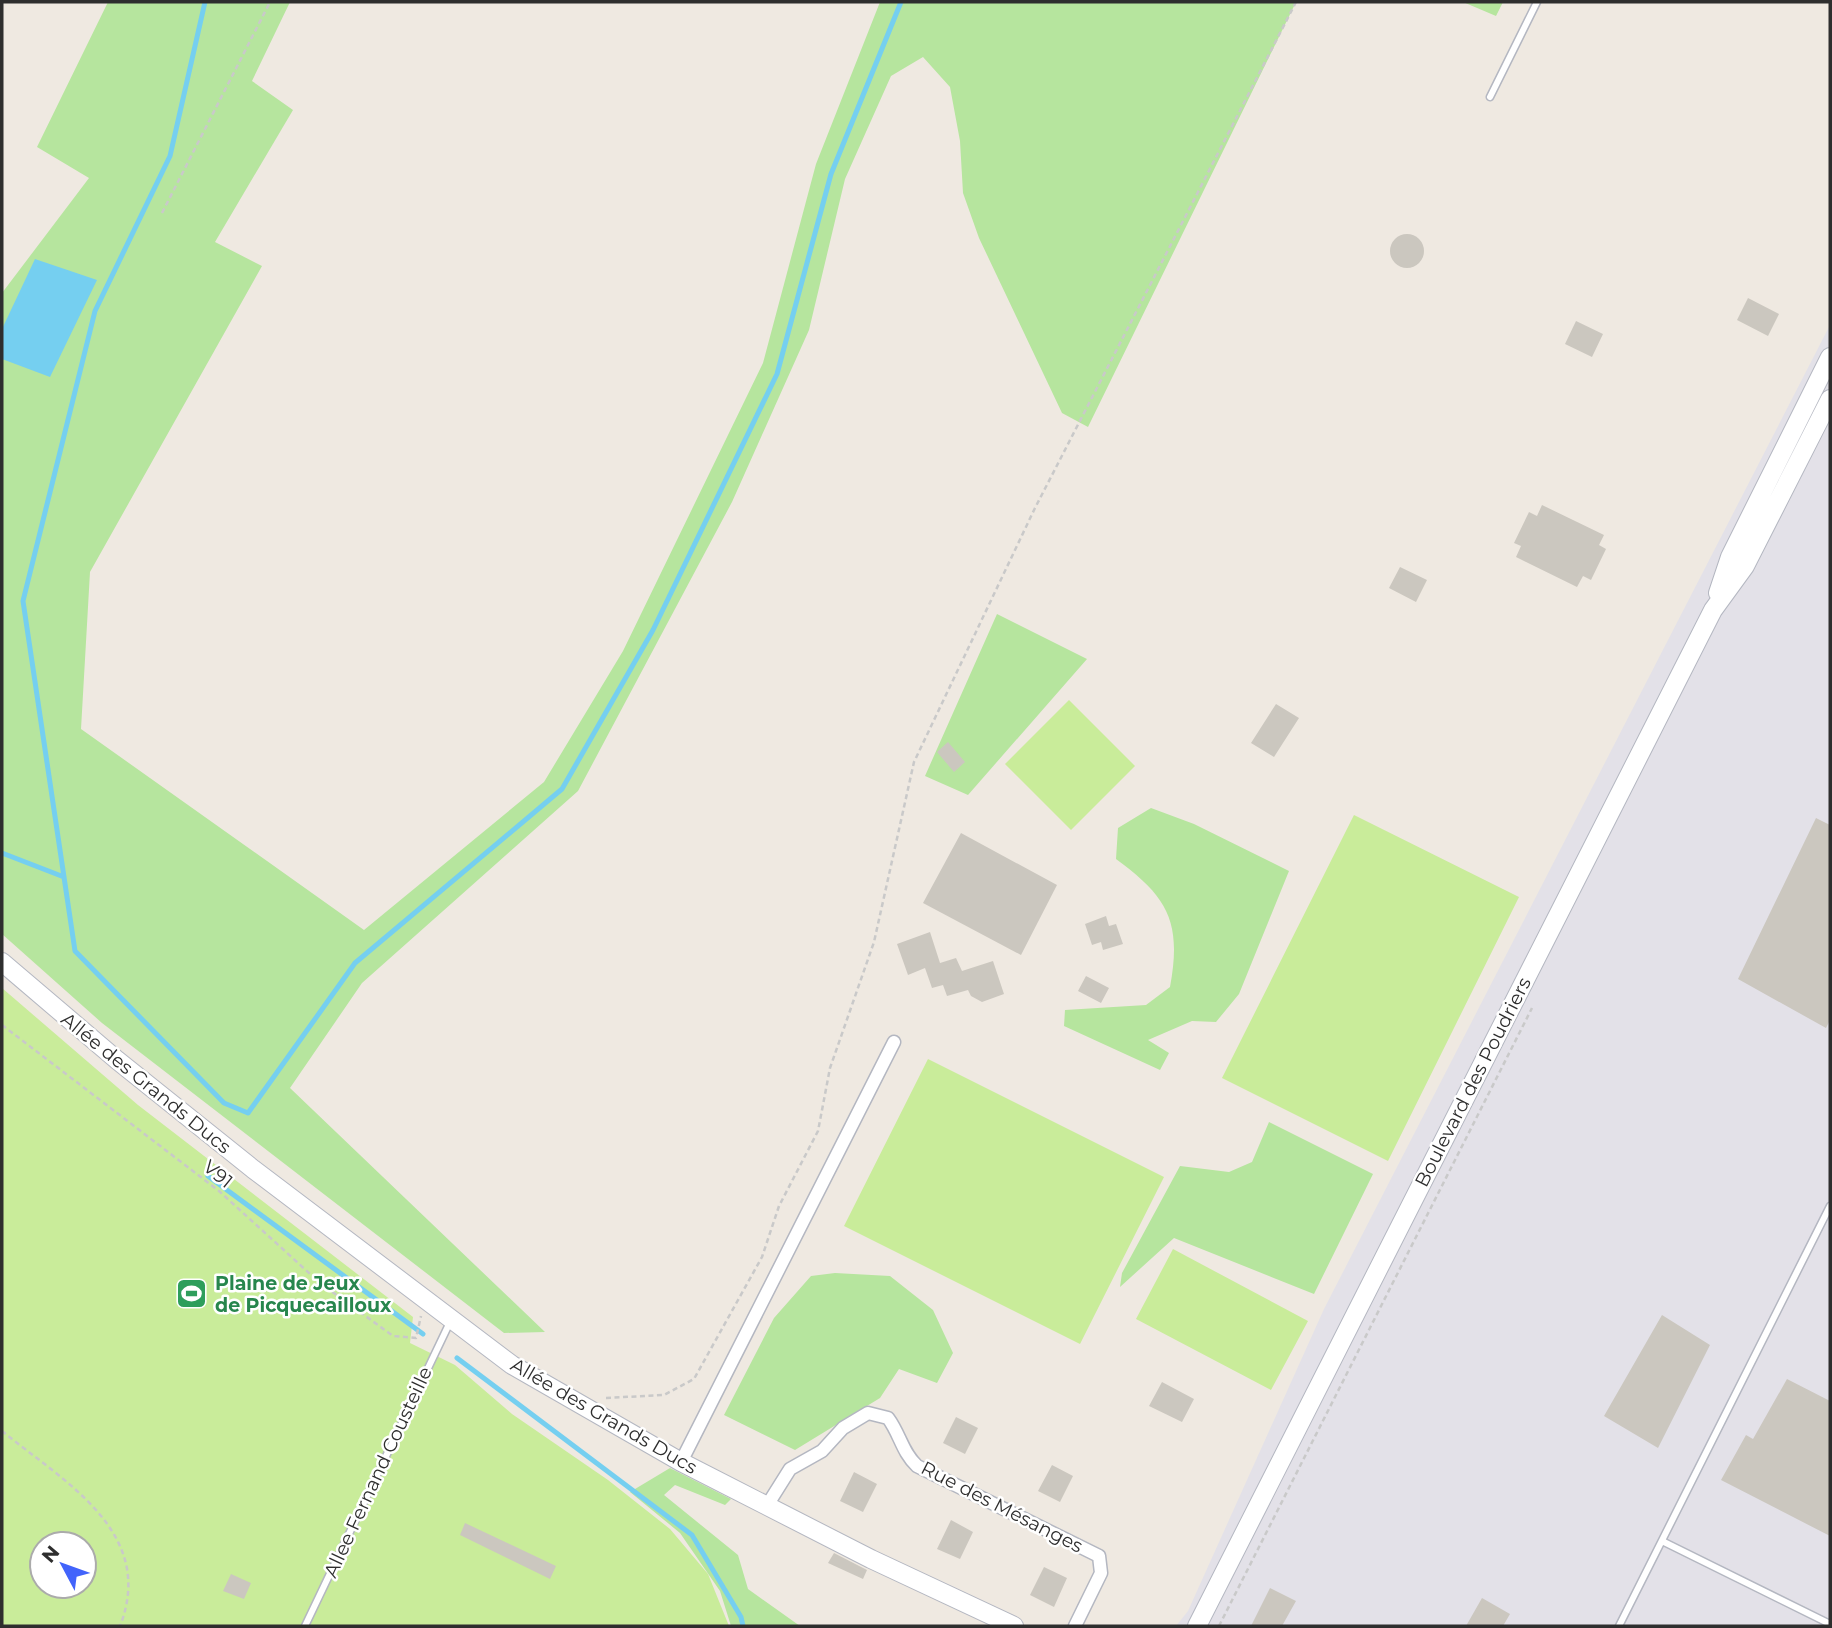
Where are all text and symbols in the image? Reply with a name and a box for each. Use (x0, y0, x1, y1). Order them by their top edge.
street label: Boulevard des Poudriers (1410, 973, 1536, 1191)
street label: Allée des Grands Ducs (57, 1007, 235, 1159)
street label: V91 (198, 1155, 238, 1193)
place label: Plaine de Jeux de Picquecailloux (215, 1272, 392, 1317)
sports icon: Plaine de Jeux de Picquecailloux (175, 1277, 209, 1311)
street label: Allée des Grands Ducs (507, 1353, 701, 1479)
street label: Allee Fernand Cousteille (319, 1363, 437, 1581)
street label: Rue des Mésanges (917, 1456, 1087, 1558)
north arrow (28, 1530, 98, 1600)
text: N (37, 1541, 64, 1568)

